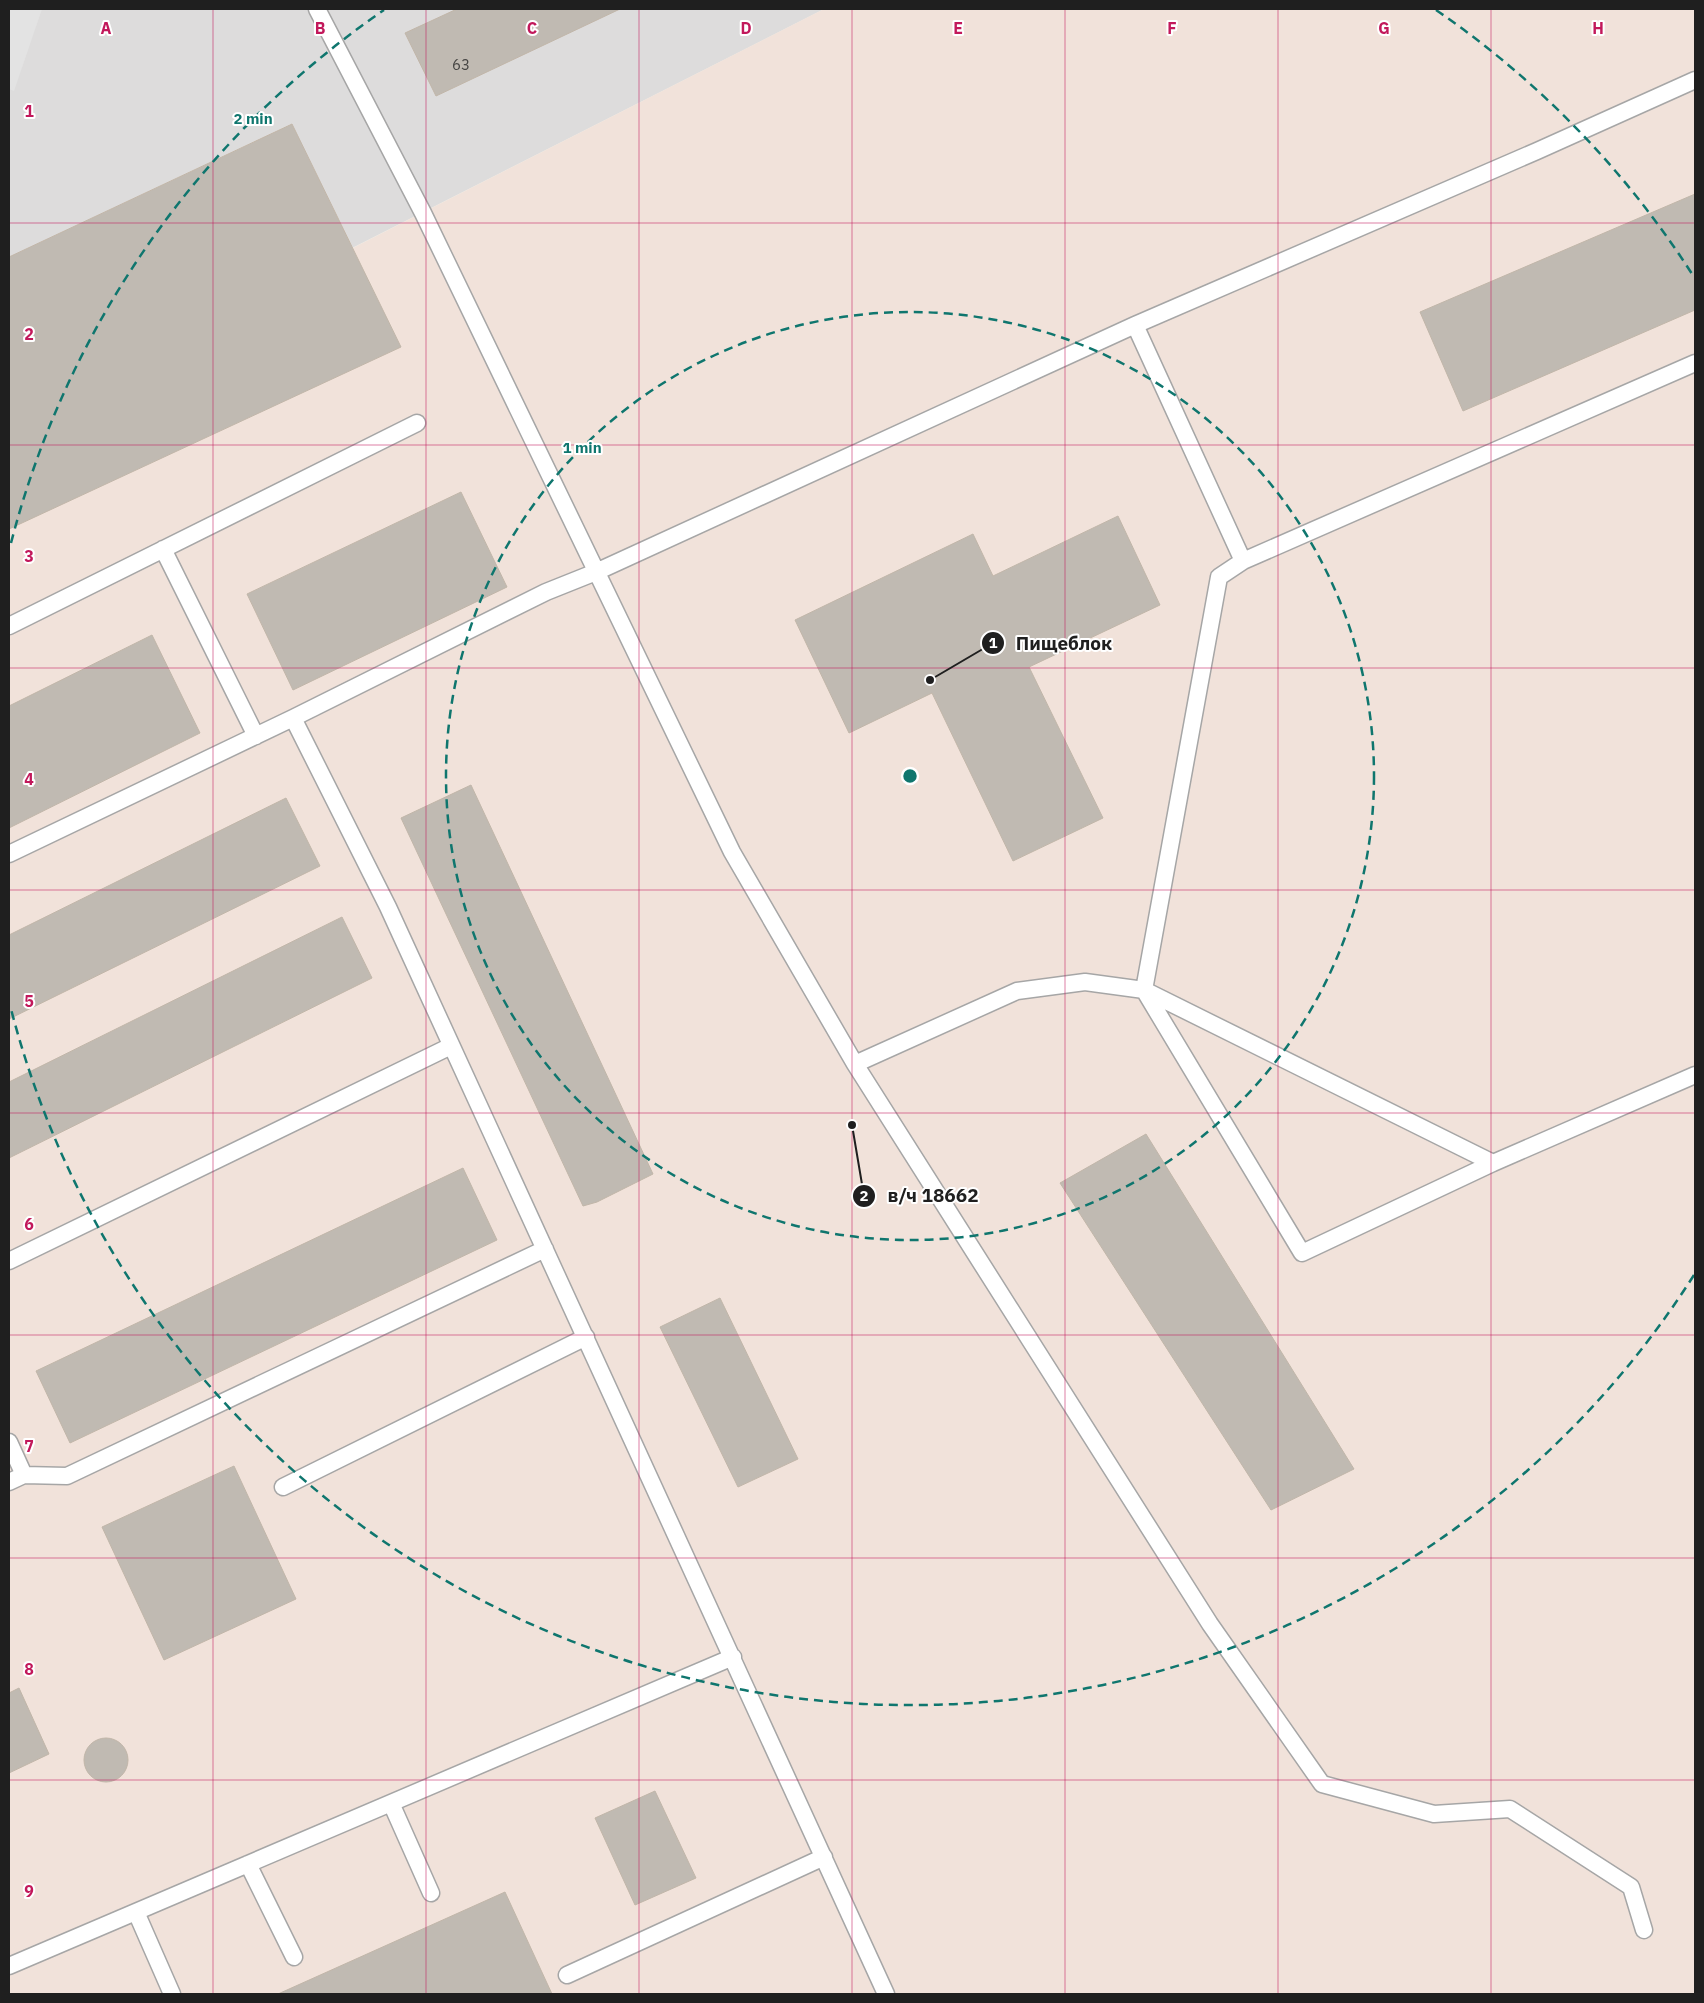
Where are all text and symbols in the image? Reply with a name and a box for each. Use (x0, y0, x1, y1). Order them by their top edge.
text: A (101, 18, 112, 38)
text: B (315, 18, 326, 38)
text: C (527, 18, 537, 38)
text: D (740, 18, 752, 38)
text: E (953, 18, 963, 38)
text: F (1167, 18, 1177, 38)
text: G (1378, 18, 1390, 38)
text: H (1592, 18, 1604, 38)
house number: 63 (452, 55, 470, 74)
text: 1 (24, 101, 34, 121)
text: 2 min (233, 109, 273, 128)
text: 2 (24, 324, 34, 344)
text: 1 min (562, 438, 602, 457)
text: 3 (24, 546, 34, 566)
callout: Пищеблок (980, 626, 1122, 660)
text: Пищеблок (1016, 631, 1112, 655)
text: 1 (988, 633, 998, 652)
centre of rings (901, 767, 919, 785)
text: 4 (24, 769, 34, 789)
text: 5 (24, 991, 34, 1011)
callout: в/ч 18662 (852, 1179, 988, 1213)
text: в/ч 18662 (887, 1183, 979, 1207)
text: 2 (859, 1186, 869, 1205)
text: 6 (24, 1214, 34, 1234)
text: 7 (24, 1436, 34, 1456)
text: 8 (24, 1659, 34, 1679)
text: 9 (24, 1881, 34, 1901)

